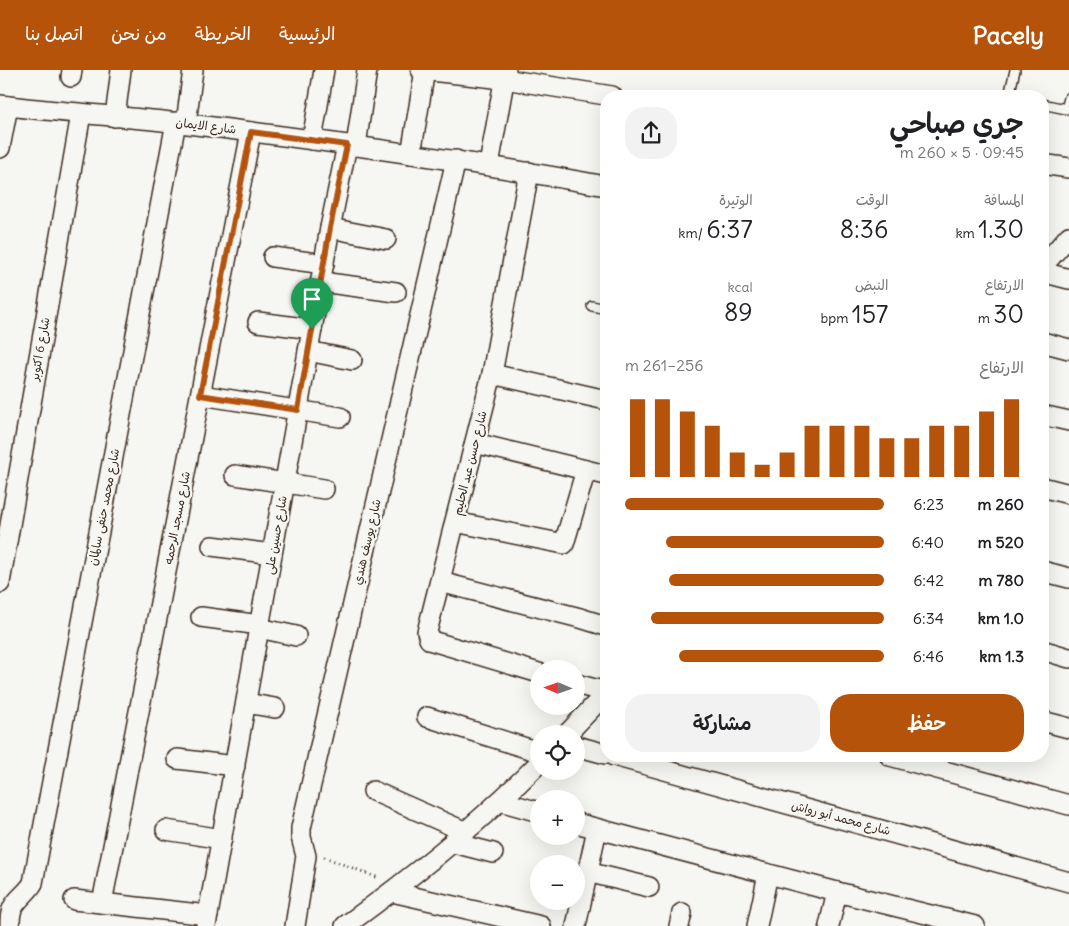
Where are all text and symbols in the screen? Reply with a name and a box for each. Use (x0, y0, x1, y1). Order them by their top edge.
text: Pacely (973, 20, 1044, 50)
text: اتصل بنا (25, 22, 83, 45)
text: من نحن (111, 22, 167, 45)
text: الخريطة (195, 22, 251, 45)
text: الرئيسية (279, 22, 336, 45)
text: جري صباحي (889, 105, 1024, 141)
button: share (625, 107, 677, 159)
street label: شارع الايمان (175, 114, 237, 139)
text: 09:45 · 5 × 260 m (900, 142, 1024, 162)
text: الوتيرة (719, 191, 753, 209)
text: الوقت (856, 191, 888, 209)
text: المسافة (984, 191, 1024, 209)
text: 6:37 (706, 213, 753, 245)
text: 8:36 (840, 213, 888, 245)
text: 1.30 (978, 213, 1024, 245)
text: /km (678, 224, 706, 242)
text: km (955, 224, 978, 242)
text: النبض (855, 276, 888, 294)
text: الارتفاع (985, 276, 1024, 294)
pin (291, 278, 333, 329)
text: kcal (727, 278, 753, 296)
icon: arrive (298, 285, 326, 313)
text: 89 (724, 296, 753, 328)
text: 157 (852, 298, 888, 330)
text: 30 (993, 298, 1024, 330)
text: bpm (820, 309, 852, 327)
text: m (978, 309, 993, 327)
street label: شارع 6 اكتوبر (26, 316, 54, 383)
text: 256–261 m (625, 355, 704, 375)
text: الارتفاع (979, 357, 1024, 377)
street label: شارع حسن عبد الحليم (449, 409, 492, 517)
street label: شارع محمد حنفى سالمان (85, 447, 124, 567)
street label: شارع مسجد الرحمه (160, 470, 195, 566)
street label: شارع حسين على (261, 494, 292, 576)
text: 6:23 (913, 494, 944, 514)
text: 260 m (978, 494, 1024, 514)
street label: شارع يوسف هندي (349, 498, 386, 587)
text: 6:40 (911, 532, 944, 552)
text: 520 m (978, 532, 1024, 552)
text: 6:42 (913, 570, 944, 590)
text: 780 m (979, 570, 1024, 590)
text: 6:34 (913, 608, 944, 628)
text: 1.0 km (978, 608, 1024, 628)
text: 6:46 (913, 646, 944, 666)
text: 1.3 km (979, 646, 1024, 666)
north arrow (530, 660, 585, 715)
map controls (530, 660, 585, 910)
button: مشاركة (625, 694, 820, 752)
button: حفظ (830, 694, 1024, 752)
button: locate (530, 725, 585, 780)
button: + (530, 790, 585, 845)
street label: شارع محمد أبو رواش (789, 797, 892, 840)
button: − (530, 855, 585, 910)

